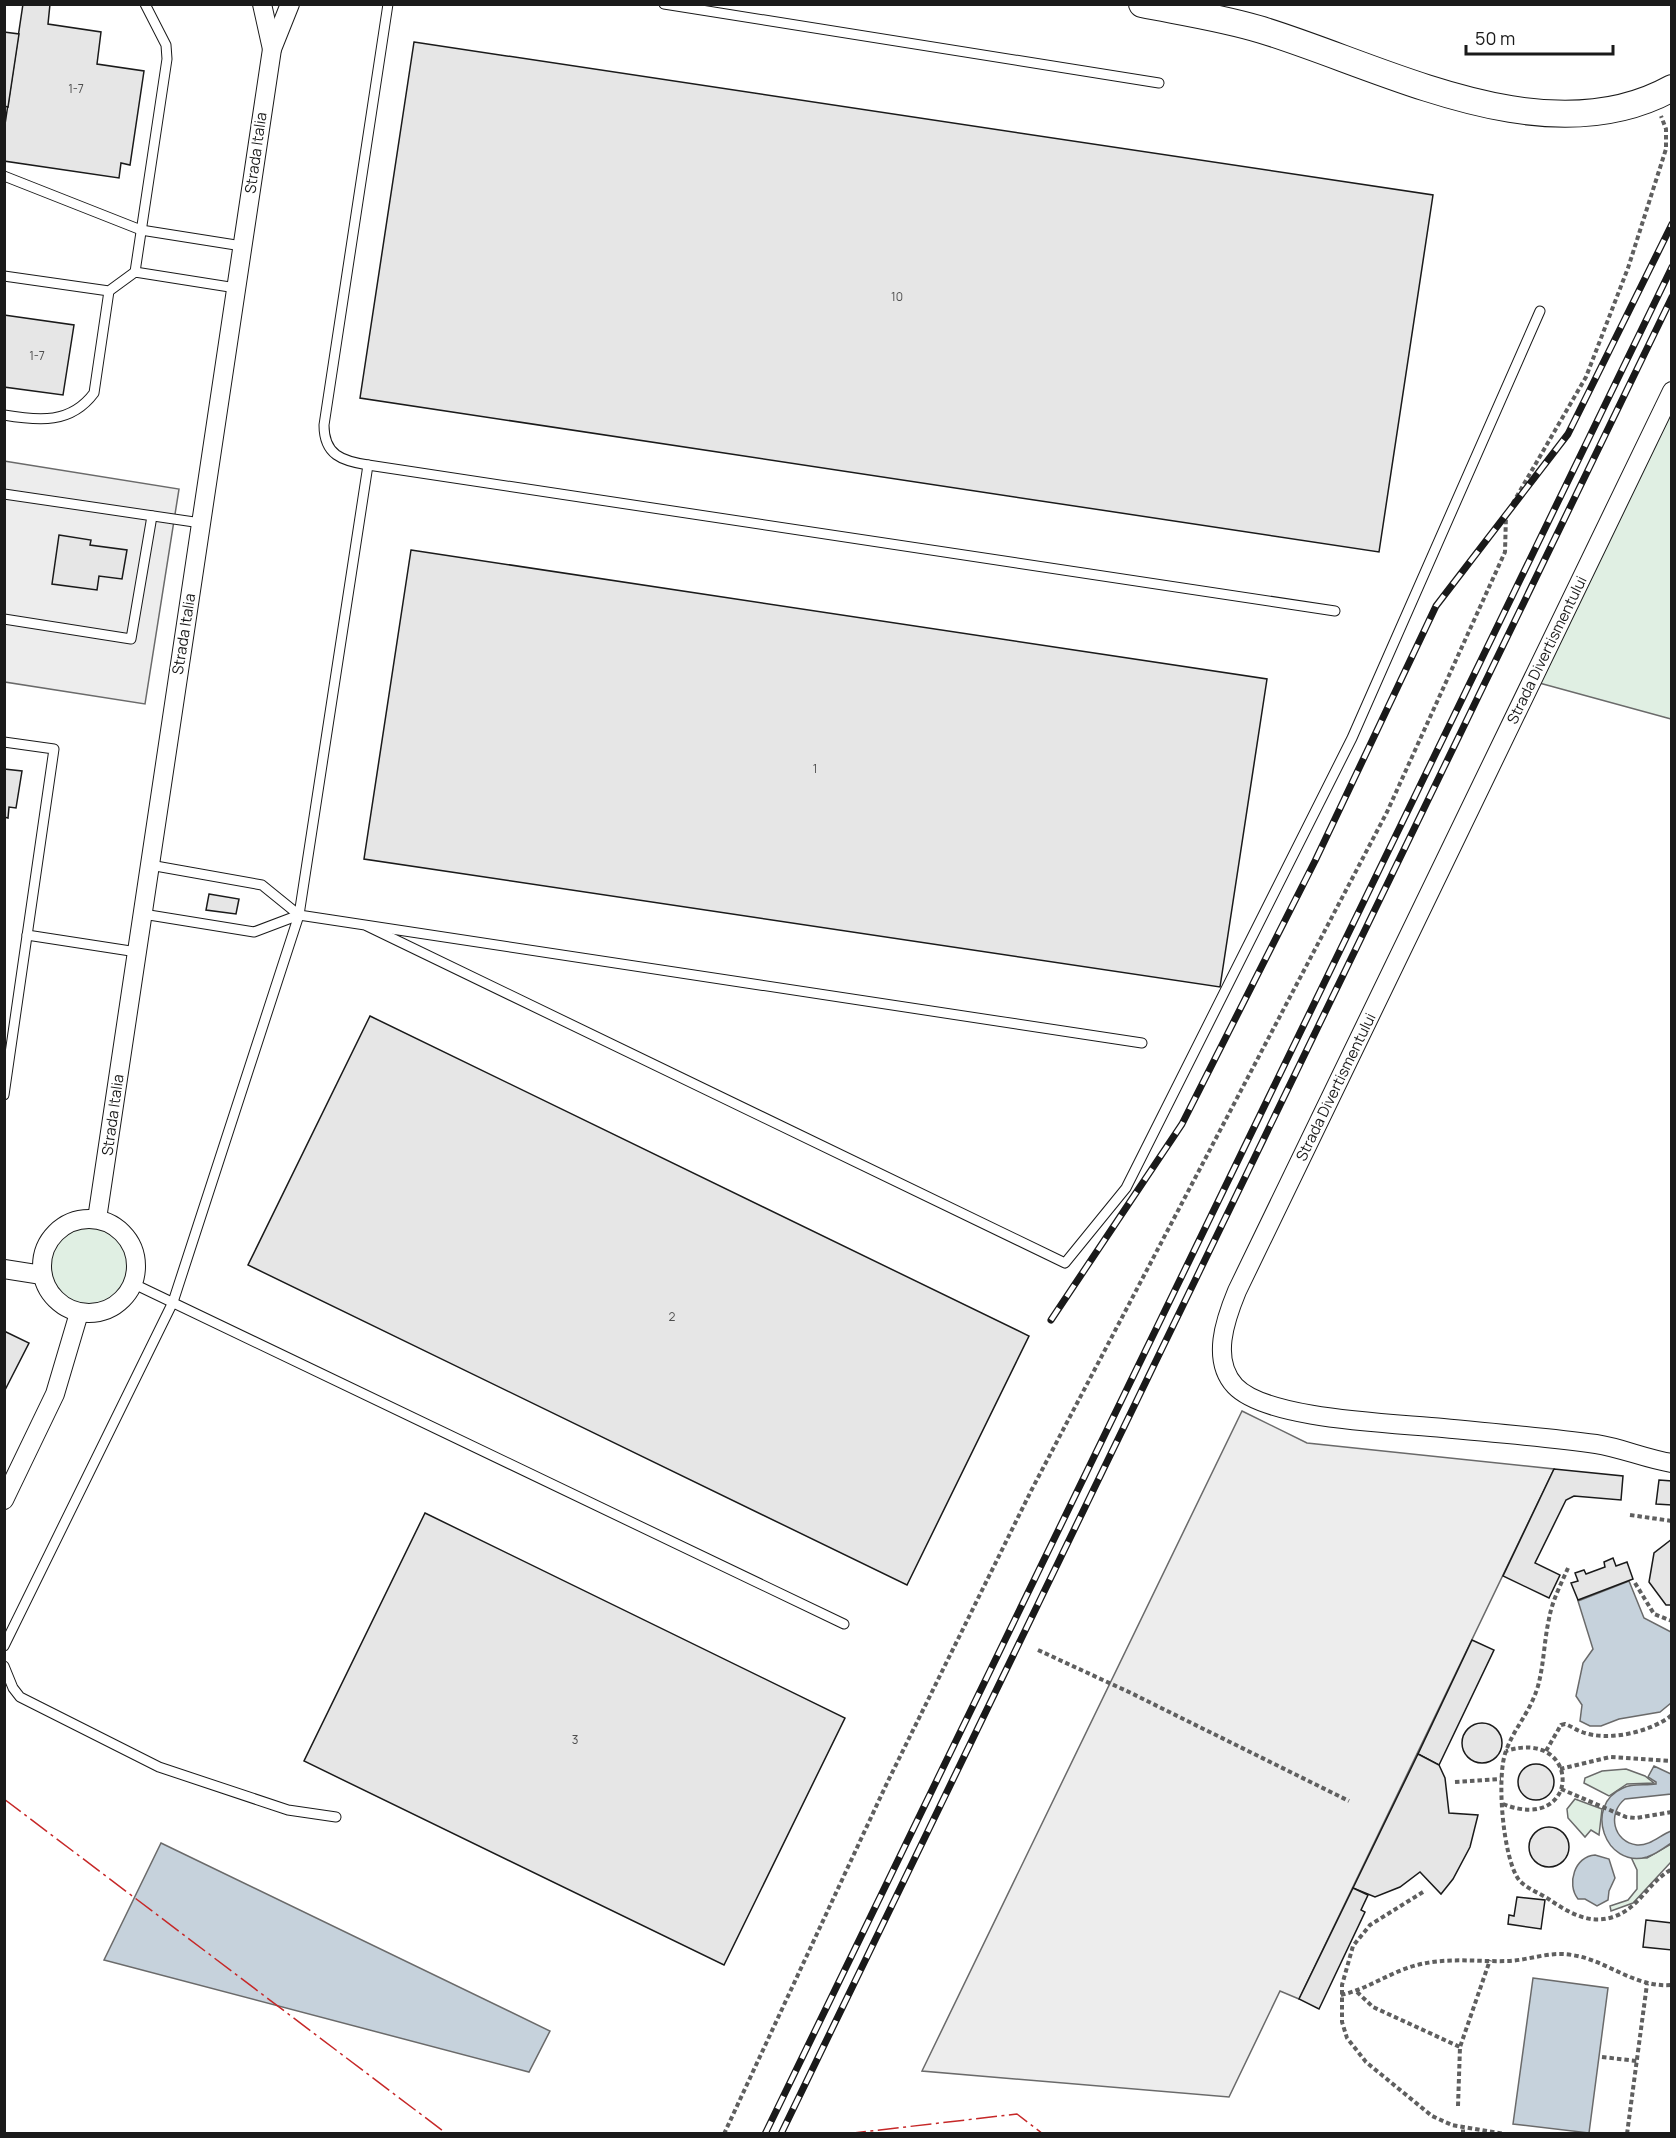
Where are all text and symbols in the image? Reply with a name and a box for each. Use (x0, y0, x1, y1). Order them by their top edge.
scale bar (1466, 18, 1613, 56)
text: 50 m (1475, 26, 1515, 50)
house number: 1-7 (68, 80, 84, 97)
street label: Strada Italia (239, 111, 272, 195)
house number: 10 (891, 288, 903, 305)
house number: 1-7 (29, 347, 45, 364)
street label: Strada Divertismentului (1502, 572, 1592, 727)
street label: Strada Italia (167, 592, 200, 676)
house number: 1 (813, 760, 817, 777)
street label: Strada Divertismentului (1291, 1009, 1381, 1164)
street label: Strada Italia (96, 1073, 129, 1157)
house number: 2 (669, 1308, 676, 1325)
house number: 3 (572, 1731, 578, 1748)

